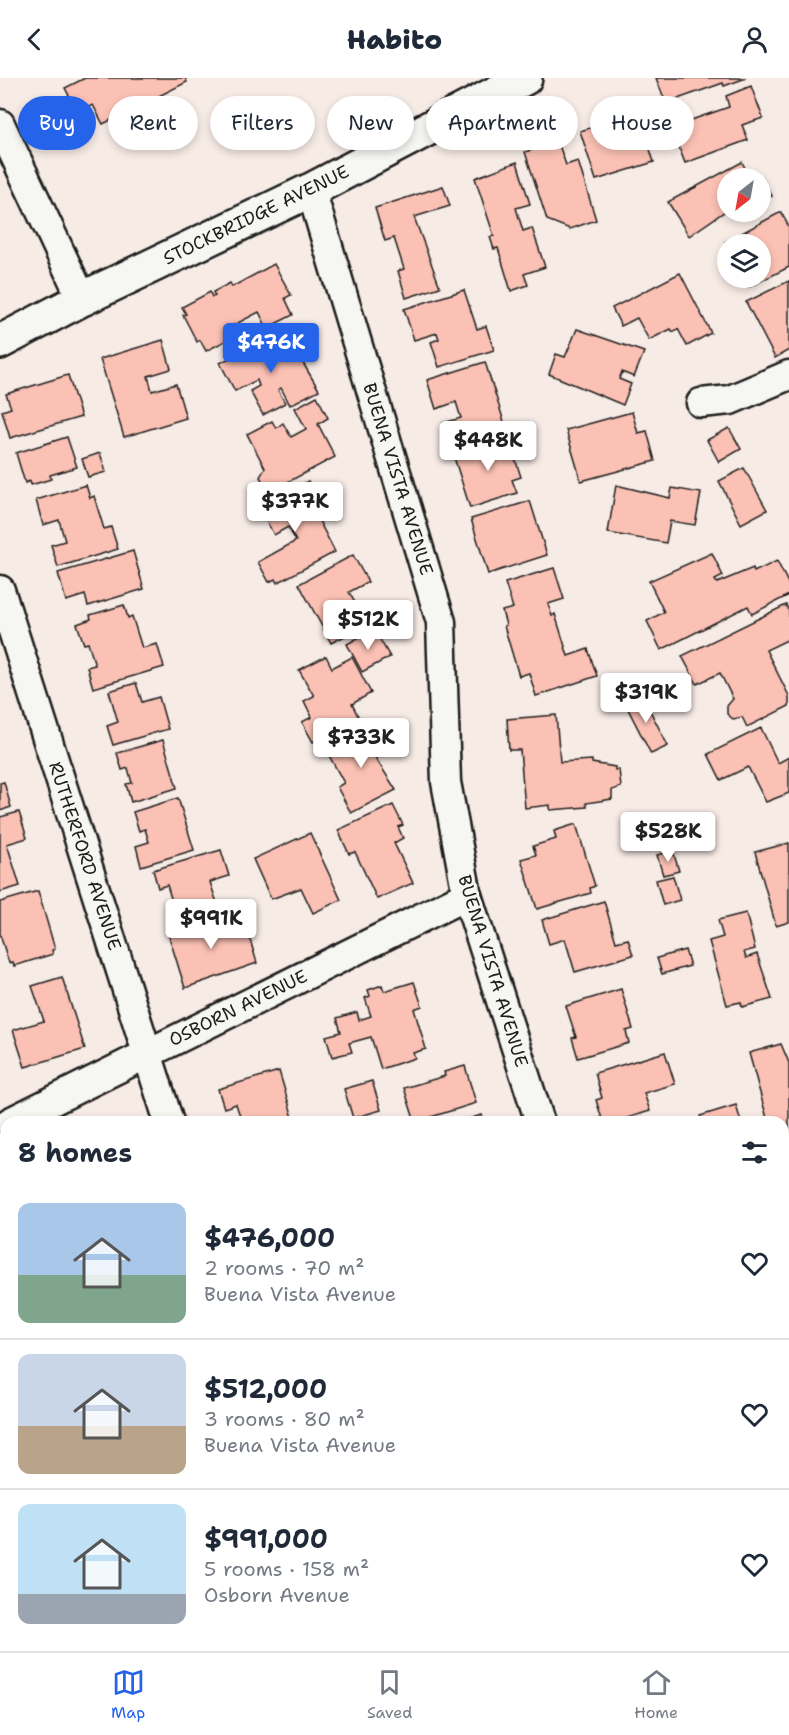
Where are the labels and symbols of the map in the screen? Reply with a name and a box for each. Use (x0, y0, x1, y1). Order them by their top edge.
street label: STOCKBRIDGE AVENUE (159, 159, 353, 271)
north arrow (717, 168, 771, 222)
pin: $476K (229, 323, 313, 374)
street label: BUENA VISTA AVENUE (357, 380, 439, 578)
pin: $448K (446, 421, 530, 472)
pin: $377K (253, 482, 337, 533)
pin: $512K (326, 600, 410, 651)
pin: $319K (604, 673, 688, 724)
pin: $733K (319, 718, 403, 769)
street label: RUTHERFORD AVENUE (43, 759, 127, 953)
pin: $528K (626, 812, 710, 863)
street label: BUENA VISTA AVENUE (452, 872, 534, 1070)
pin: $991K (169, 899, 253, 950)
street label: OSBORN AVENUE (165, 964, 311, 1052)

